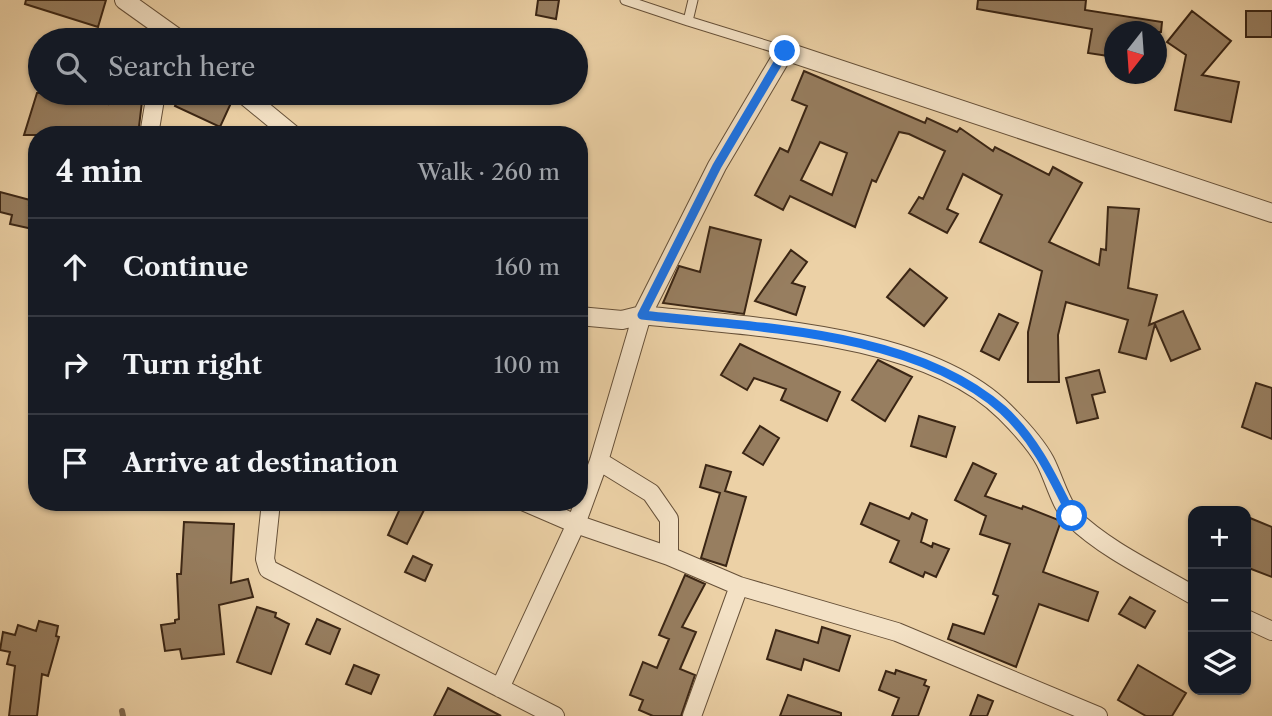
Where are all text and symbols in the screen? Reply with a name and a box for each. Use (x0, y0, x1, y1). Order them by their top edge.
north arrow (1104, 21, 1167, 84)
search box (28, 28, 588, 105)
route end (769, 35, 800, 66)
icon: search (52, 48, 90, 86)
text: Search here (108, 51, 255, 83)
text: 4 min (56, 153, 142, 190)
text: Walk · 260 m (418, 158, 560, 186)
icon: ahead (56, 248, 94, 286)
text: Continue (123, 251, 248, 283)
text: 160 m (495, 253, 560, 281)
icon: right (56, 346, 94, 384)
text: Turn right (123, 349, 262, 381)
text: 100 m (494, 351, 560, 379)
icon: arrive (56, 444, 94, 482)
text: Arrive at destination (123, 447, 398, 479)
route start (1056, 500, 1087, 531)
map controls (1188, 506, 1251, 695)
button: + (1188, 506, 1251, 569)
button: − (1188, 569, 1251, 632)
button: layers (1188, 632, 1251, 695)

